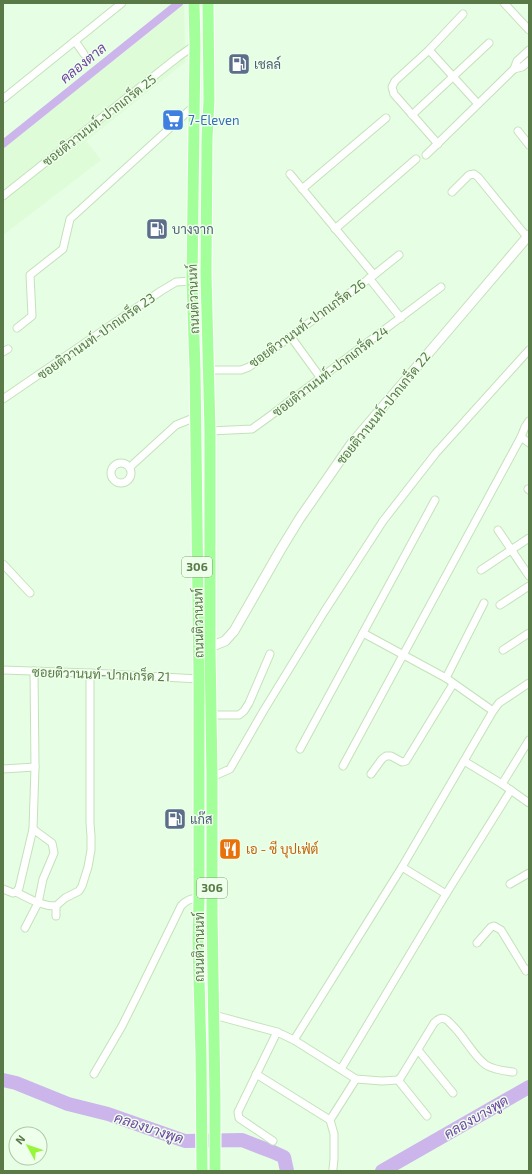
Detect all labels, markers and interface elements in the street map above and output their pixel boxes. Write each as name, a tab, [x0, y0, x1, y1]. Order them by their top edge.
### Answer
water label: คลองตาล	[56, 39, 109, 86]
fuel station icon: เชลล์	[226, 51, 252, 77]
place label: เชลล์	[254, 55, 281, 72]
street label: ซอยติวานนท์-ปากเกร็ด 25	[38, 70, 159, 169]
supermarket icon: 7-Eleven	[160, 107, 186, 133]
place label: 7-Eleven	[188, 112, 240, 128]
fuel station icon: บางจาก	[144, 216, 170, 242]
place label: บางจาก	[172, 221, 214, 237]
street label: ถนนติวานนท์	[183, 264, 202, 334]
street label: ซอยติวานนท์-ปากเกร็ด 26	[245, 274, 368, 371]
street label: ซอยติวานนท์-ปากเกร็ด 23	[33, 288, 158, 383]
street label: ซอยติวานนท์-ปากเกร็ด 24	[268, 321, 391, 420]
street label: ซอยติวานนท์-ปากเกร็ด 22	[332, 348, 433, 468]
road number: 306	[182, 557, 212, 577]
street label: ถนนติวานนท์	[188, 588, 207, 658]
street label: ซอยติวานนท์-ปากเกร็ด 21	[32, 663, 170, 684]
fuel station icon: แก๊ส	[162, 806, 188, 832]
place label: แก๊ส	[190, 811, 213, 827]
restaurant icon: เอ - ซี บุปเฟ่ต์	[217, 836, 243, 862]
place label: เอ - ซี บุปเฟ่ต์	[246, 840, 318, 859]
road number: 306	[197, 878, 227, 898]
street label: ถนนติวานนท์	[190, 912, 207, 982]
water label: คลองบางพูด	[440, 1091, 512, 1144]
water label: คลองบางพูด	[112, 1108, 186, 1149]
north arrow	[8, 1126, 48, 1166]
text: N	[12, 1132, 28, 1146]

